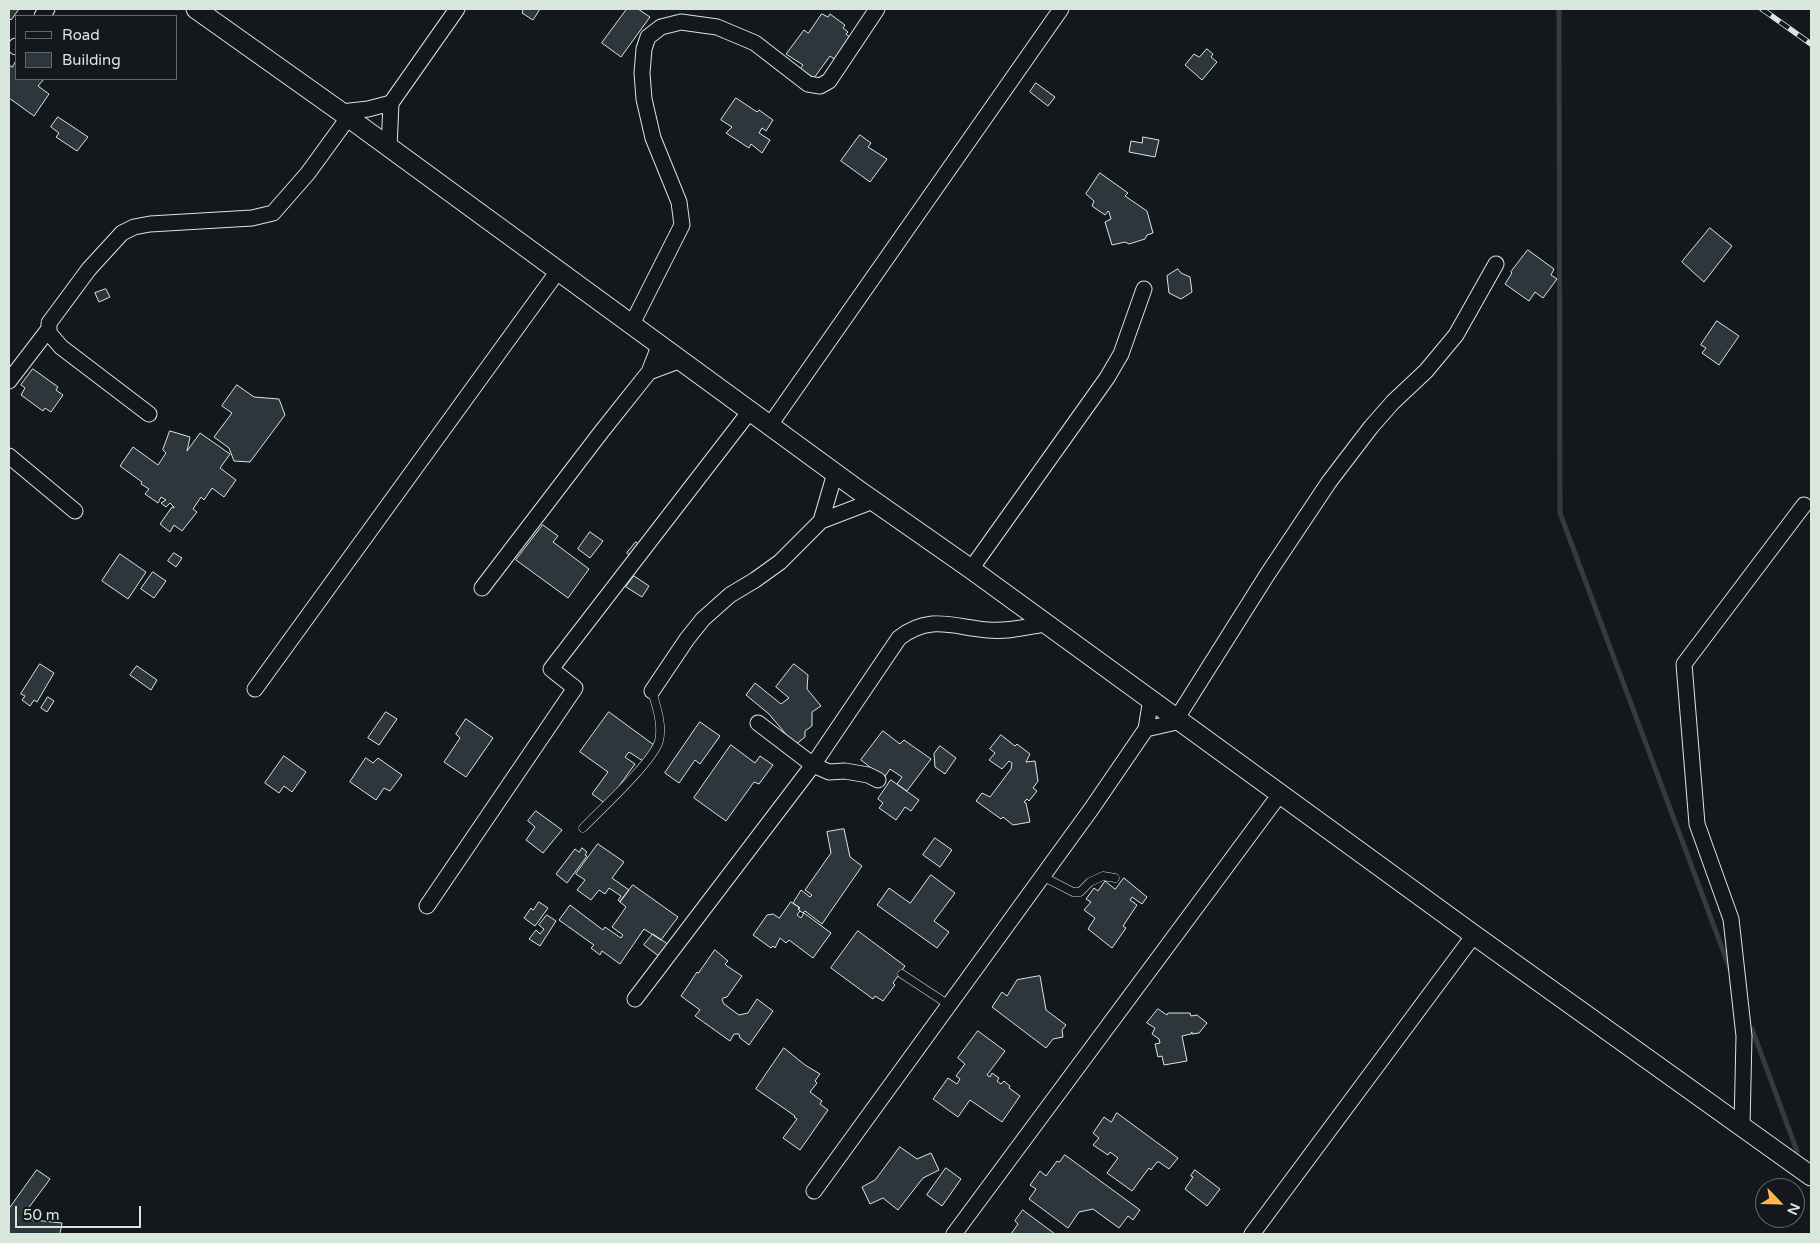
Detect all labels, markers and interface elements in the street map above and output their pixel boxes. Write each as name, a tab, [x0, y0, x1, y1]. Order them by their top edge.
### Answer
legend	[15, 15, 178, 80]
text: Road	[62, 26, 100, 44]
text: Building	[62, 51, 121, 69]
north arrow	[1755, 1178, 1805, 1228]
scale bar	[18, 1196, 144, 1228]
text: N	[1783, 1200, 1803, 1217]
text: 50 m	[23, 1206, 60, 1224]

